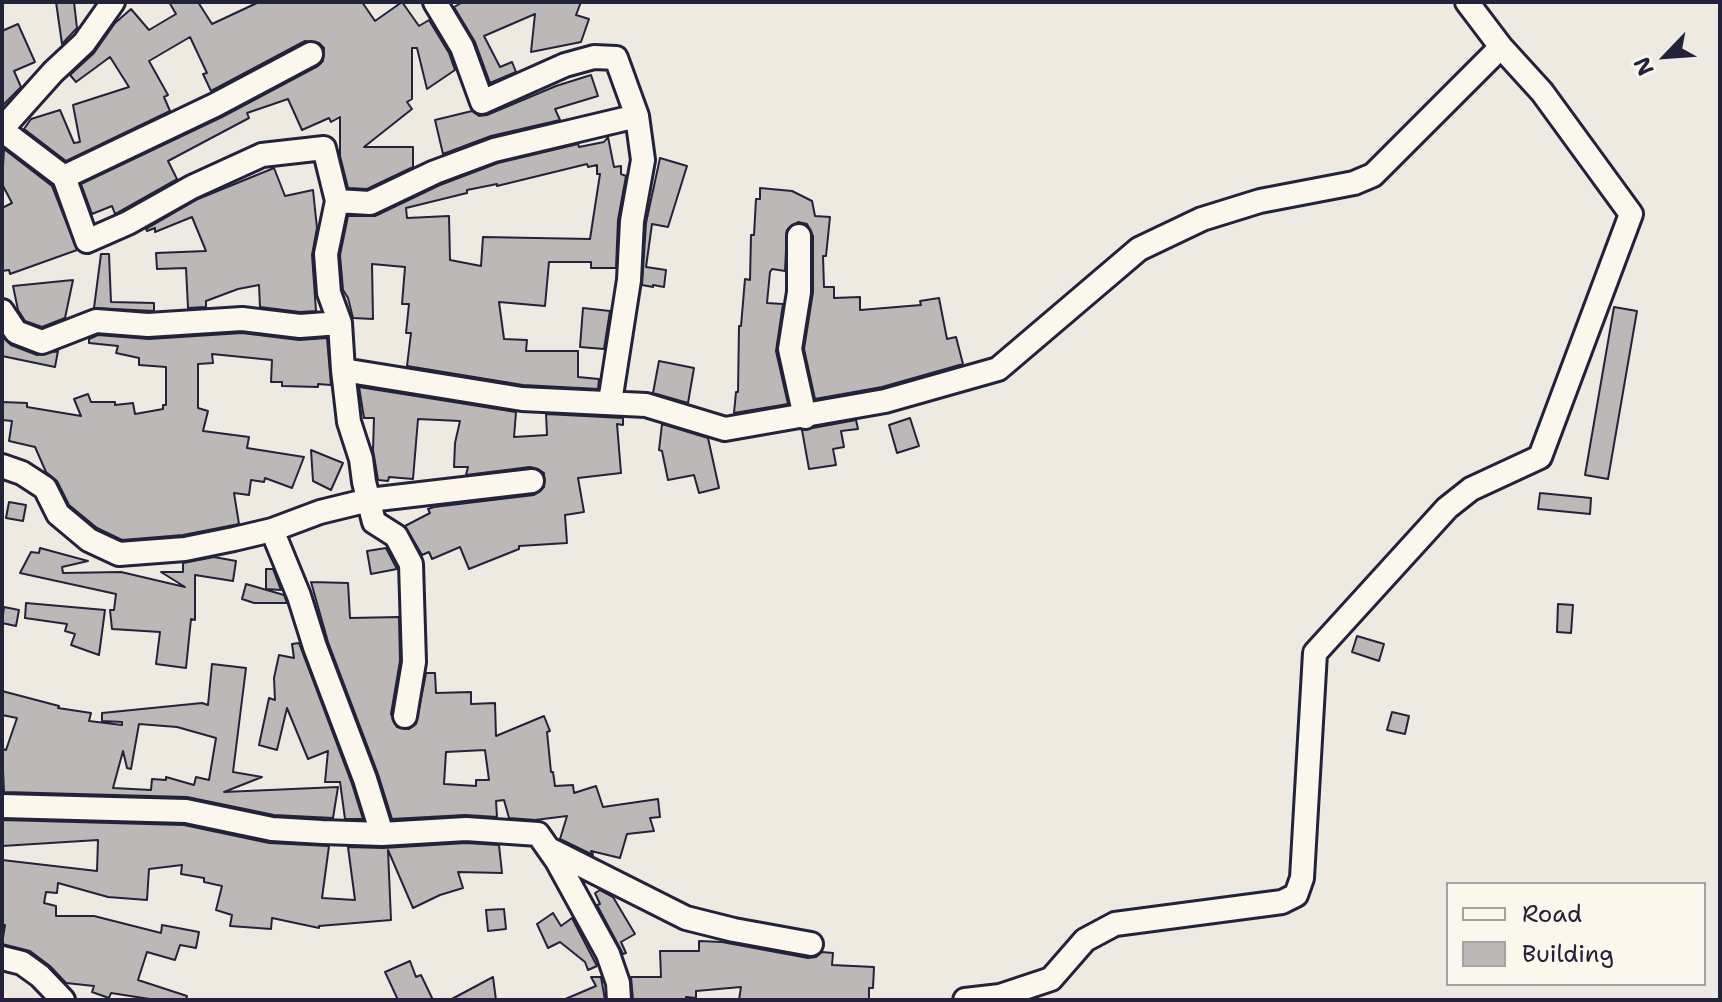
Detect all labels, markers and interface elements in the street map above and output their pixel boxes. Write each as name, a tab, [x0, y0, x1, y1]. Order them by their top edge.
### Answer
north arrow	[1626, 16, 1706, 96]
text: N	[1627, 52, 1661, 80]
legend	[1446, 882, 1706, 986]
text: Road	[1522, 898, 1582, 930]
text: Building	[1522, 938, 1614, 970]

